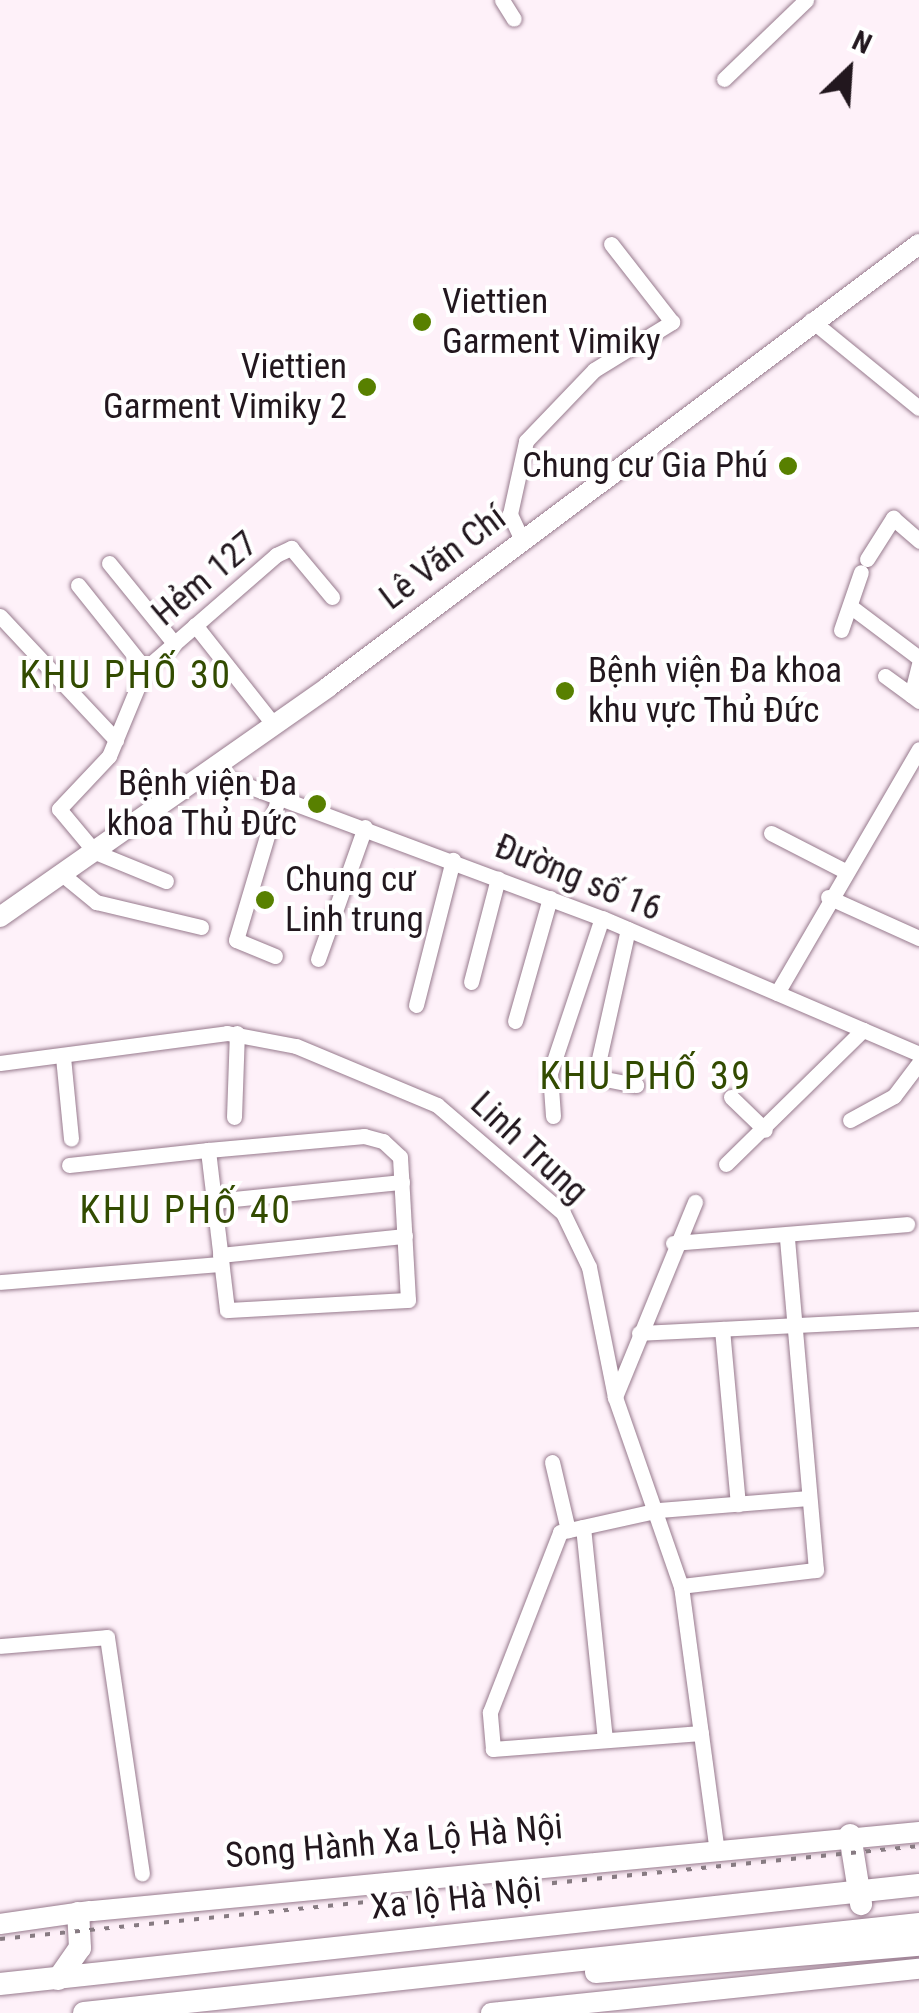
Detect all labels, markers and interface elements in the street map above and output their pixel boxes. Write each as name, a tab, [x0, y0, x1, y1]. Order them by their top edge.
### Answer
north arrow	[799, 20, 899, 120]
text: N	[847, 24, 877, 61]
place label: Viettien Garment Vimiky	[442, 281, 661, 363]
marker: Viettien Garment Vimiky	[411, 311, 433, 333]
place label: Viettien Garment Vimiky 2	[103, 346, 347, 428]
marker: Viettien Garment Vimiky 2	[356, 376, 378, 398]
place label: Chung cư Gia Phú	[522, 445, 768, 487]
marker: Chung cư Gia Phú	[777, 455, 799, 477]
street label: Lê Văn Chí	[372, 497, 514, 619]
street label: Hẻm 127	[144, 523, 266, 635]
place label: Bệnh viện Đa khoa khu vực Thủ Đức	[588, 650, 842, 732]
district label: KHU PHỐ 30	[19, 653, 233, 699]
marker: Bệnh viện Đa khoa khu vực Thủ Đức	[552, 678, 578, 704]
place label: Bệnh viện Đa khoa Thủ Đức	[106, 763, 297, 845]
marker: Bệnh viện Đa khoa Thủ Đức	[306, 793, 328, 815]
street label: Đường số 16	[489, 826, 667, 930]
place label: Chung cư Linh trung	[285, 859, 424, 941]
marker: Chung cư Linh trung	[254, 889, 276, 911]
district label: KHU PHỐ 39	[539, 1054, 753, 1100]
street label: Linh Trung	[462, 1083, 596, 1213]
district label: KHU PHỐ 40	[79, 1188, 293, 1234]
street label: Song Hành Xa Lộ Hà Nội	[224, 1806, 564, 1878]
street label: Xa lộ Hà Nội	[369, 1869, 543, 1929]

